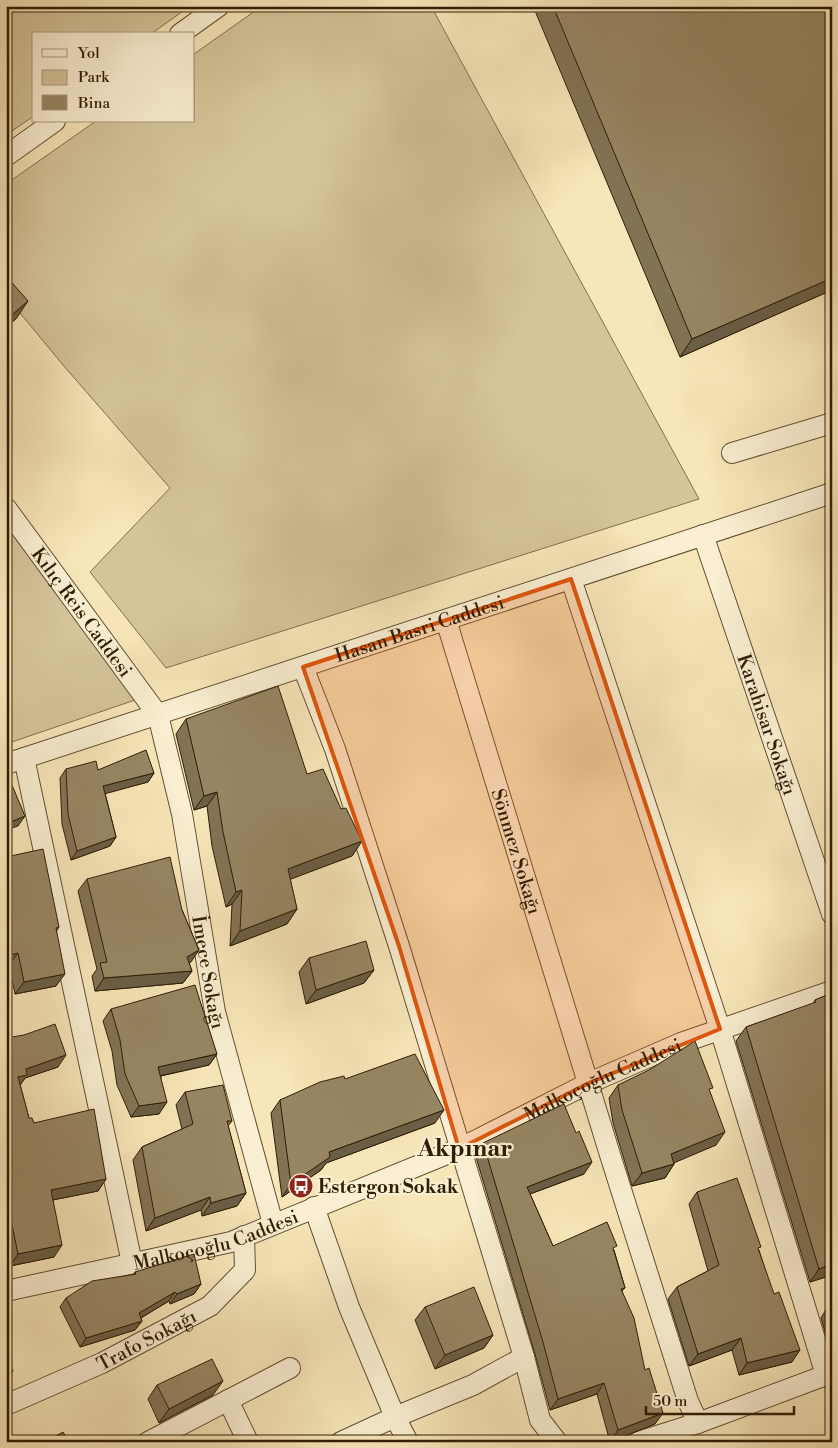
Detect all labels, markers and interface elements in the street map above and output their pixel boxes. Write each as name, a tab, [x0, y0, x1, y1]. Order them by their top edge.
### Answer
legend	[32, 32, 195, 122]
text: Yol	[77, 44, 100, 63]
text: Park	[78, 68, 110, 87]
text: Bina	[77, 94, 110, 113]
street label: Kılıç Reis Caddesi	[26, 543, 137, 682]
street label: Hasan Basri Caddesi	[332, 590, 507, 668]
street label: Karahisar Sokağı	[731, 651, 802, 798]
street label: Sönmez Sokağı	[485, 786, 547, 917]
street label: İmece Sokağı	[186, 914, 230, 1032]
street label: Malkoçoğlu Caddesi	[520, 1033, 685, 1127]
district label: Akpınar	[417, 1134, 512, 1164]
bus stop icon: Estergon Sokak	[288, 1173, 314, 1199]
place label: Estergon Sokak	[318, 1175, 459, 1199]
street label: Malkoçoğlu Caddesi	[131, 1205, 302, 1276]
street label: Trafo Sokağı	[93, 1304, 201, 1377]
scale bar	[646, 1383, 793, 1415]
text: 50 m	[653, 1392, 687, 1411]

